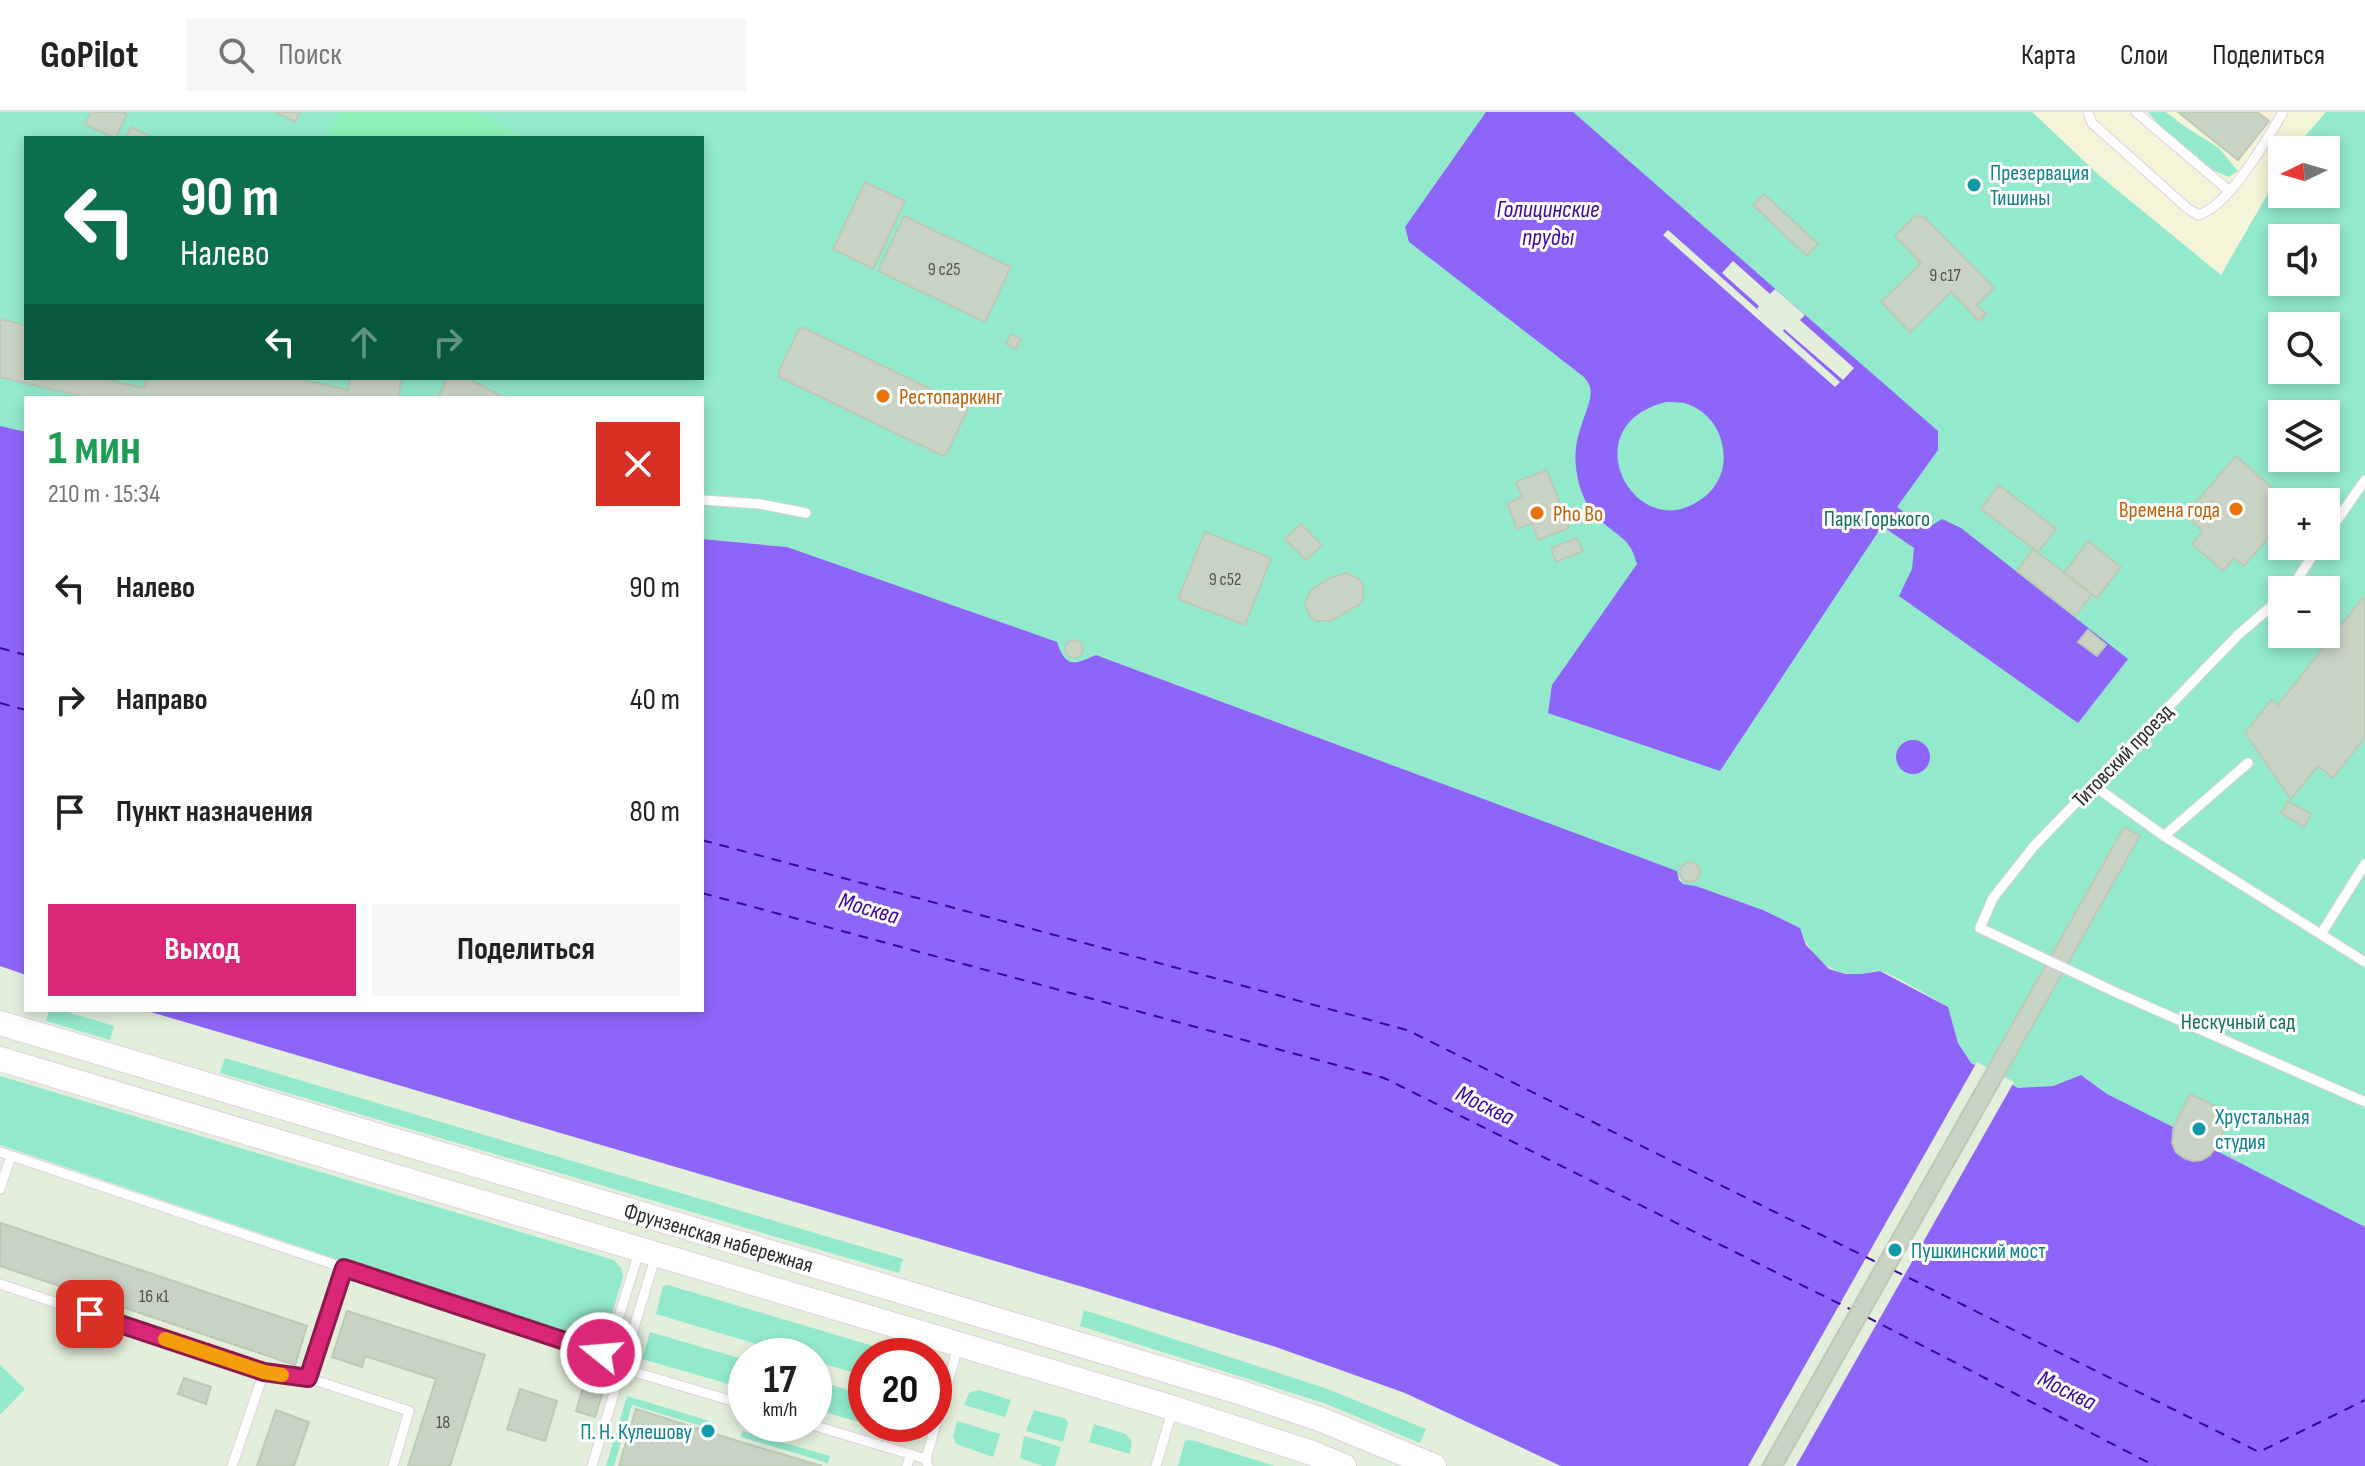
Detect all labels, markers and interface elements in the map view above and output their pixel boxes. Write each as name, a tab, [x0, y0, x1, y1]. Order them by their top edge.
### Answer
search box	[186, 19, 746, 91]
text: GoPilot	[40, 33, 138, 78]
icon: search	[214, 33, 258, 77]
text: Поиск	[278, 37, 342, 73]
text: Карта	[2021, 39, 2076, 72]
text: Слои	[2120, 39, 2168, 72]
text: Поделиться	[2212, 39, 2325, 72]
north arrow	[2268, 136, 2340, 208]
map controls	[2268, 136, 2340, 648]
place label: Презервация Тишины	[1990, 160, 2089, 212]
text: 90 m	[180, 165, 279, 232]
icon: left	[48, 168, 152, 272]
marker: Презервация Тишины	[1965, 176, 1983, 194]
water label: Голицинские пруды	[1497, 195, 1599, 252]
button: sound	[2268, 224, 2340, 296]
text: Налево	[180, 233, 270, 276]
house number: 9 с25	[928, 259, 960, 280]
house number: 9 с17	[1929, 265, 1962, 286]
button: search	[2268, 312, 2340, 384]
icon: left	[258, 320, 302, 364]
icon: ahead	[342, 320, 386, 364]
icon: right	[426, 320, 470, 364]
place label: Рестопаркинг	[899, 384, 1003, 411]
marker: Рестопаркинг	[874, 387, 892, 405]
button: layers	[2268, 400, 2340, 472]
text: 1 мин	[48, 420, 141, 477]
button: close	[596, 422, 680, 506]
text: 210 m · 15:34	[48, 479, 160, 510]
button: +	[2268, 488, 2340, 560]
place label: Времена года	[2119, 497, 2220, 524]
marker: Времена года	[2227, 500, 2245, 518]
place label: Pho Bo	[1553, 501, 1603, 528]
marker: Pho Bo	[1528, 504, 1546, 522]
park label: Парк Горького	[1824, 506, 1930, 533]
icon: left	[48, 566, 92, 610]
house number: 9 с52	[1209, 569, 1241, 590]
text: Налево	[116, 570, 195, 606]
text: 90 m	[629, 570, 680, 606]
button: −	[2268, 576, 2340, 648]
icon: right	[48, 678, 92, 722]
text: Направо	[116, 682, 208, 718]
text: 40 m	[630, 682, 680, 718]
street label: Титовский проезд	[2067, 699, 2179, 813]
icon: arrive	[48, 790, 92, 834]
text: Пункт назначения	[116, 794, 313, 830]
text: 80 m	[629, 794, 680, 830]
water label: Москва	[836, 886, 902, 931]
button: Выход	[48, 904, 356, 996]
button: Поделиться	[372, 904, 680, 996]
park label: Нескучный сад	[2181, 1009, 2295, 1036]
water label: Москва	[1451, 1079, 1519, 1132]
place label: Хрустальная студия	[2214, 1104, 2310, 1156]
marker: Хрустальная студия	[2190, 1120, 2208, 1138]
street label: Фрунзенская набережная	[621, 1198, 816, 1279]
place label: Пушкинский мост	[1911, 1238, 2046, 1265]
marker: Пушкинский мост	[1886, 1241, 1904, 1259]
pin	[56, 1280, 124, 1348]
house number: 16 к1	[139, 1286, 170, 1307]
icon: arrive	[68, 1292, 112, 1336]
position arrow	[559, 1311, 643, 1395]
speed limit sign: 20	[848, 1338, 952, 1442]
text: 17	[764, 1356, 796, 1404]
water label: Москва	[2033, 1364, 2101, 1417]
text: km/h	[763, 1398, 797, 1422]
house number: 18	[436, 1412, 450, 1433]
place label: П. Н. Кулешову	[580, 1419, 693, 1446]
marker: П. Н. Кулешову	[699, 1422, 717, 1440]

